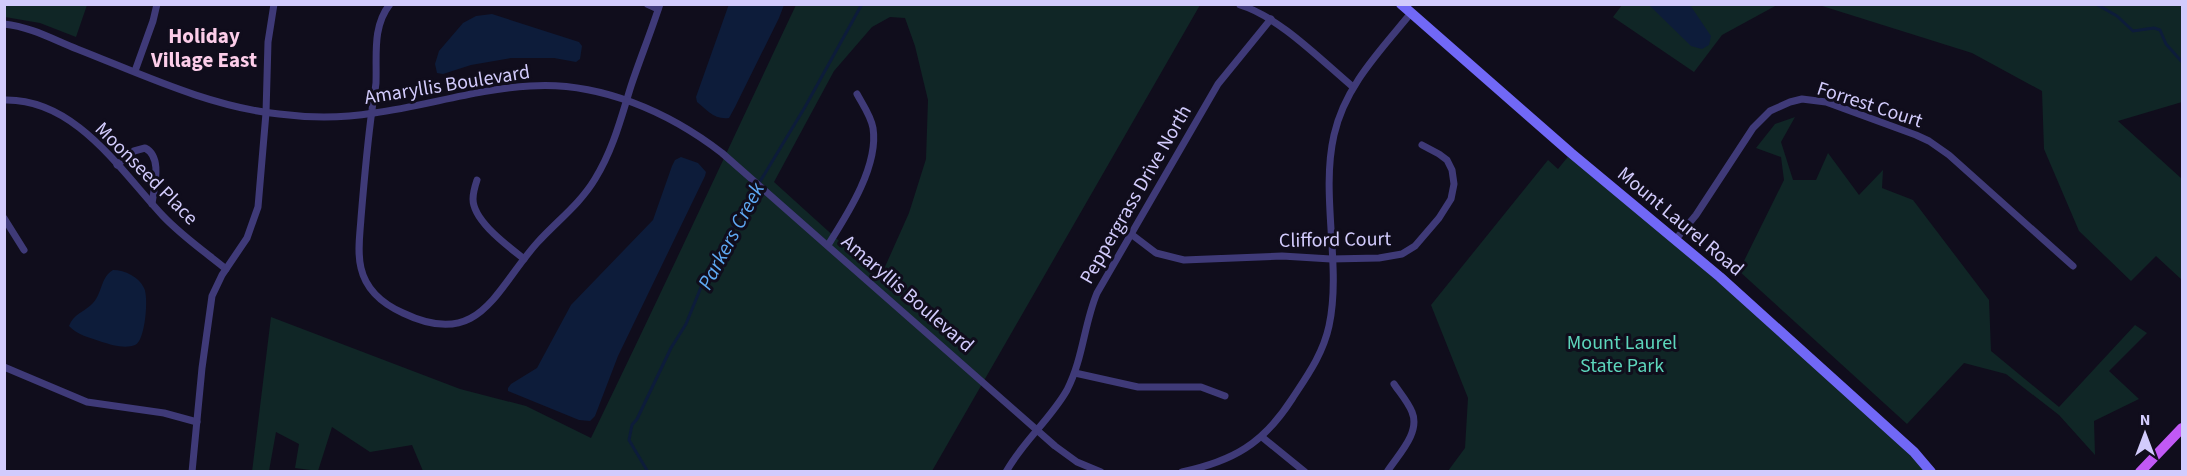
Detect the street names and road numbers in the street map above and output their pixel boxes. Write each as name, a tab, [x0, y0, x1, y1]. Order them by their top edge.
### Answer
street label: Amaryllis Boulevard	[362, 58, 532, 112]
street label: Forrest Court	[1813, 75, 1926, 135]
street label: Peppergrass Drive North	[1073, 100, 1199, 289]
street label: Moonseed Place	[88, 116, 204, 232]
street label: Mount Laurel Road	[1611, 160, 1750, 283]
street label: Clifford Court	[1279, 225, 1392, 255]
street label: Amaryllis Boulevard	[835, 228, 980, 359]

